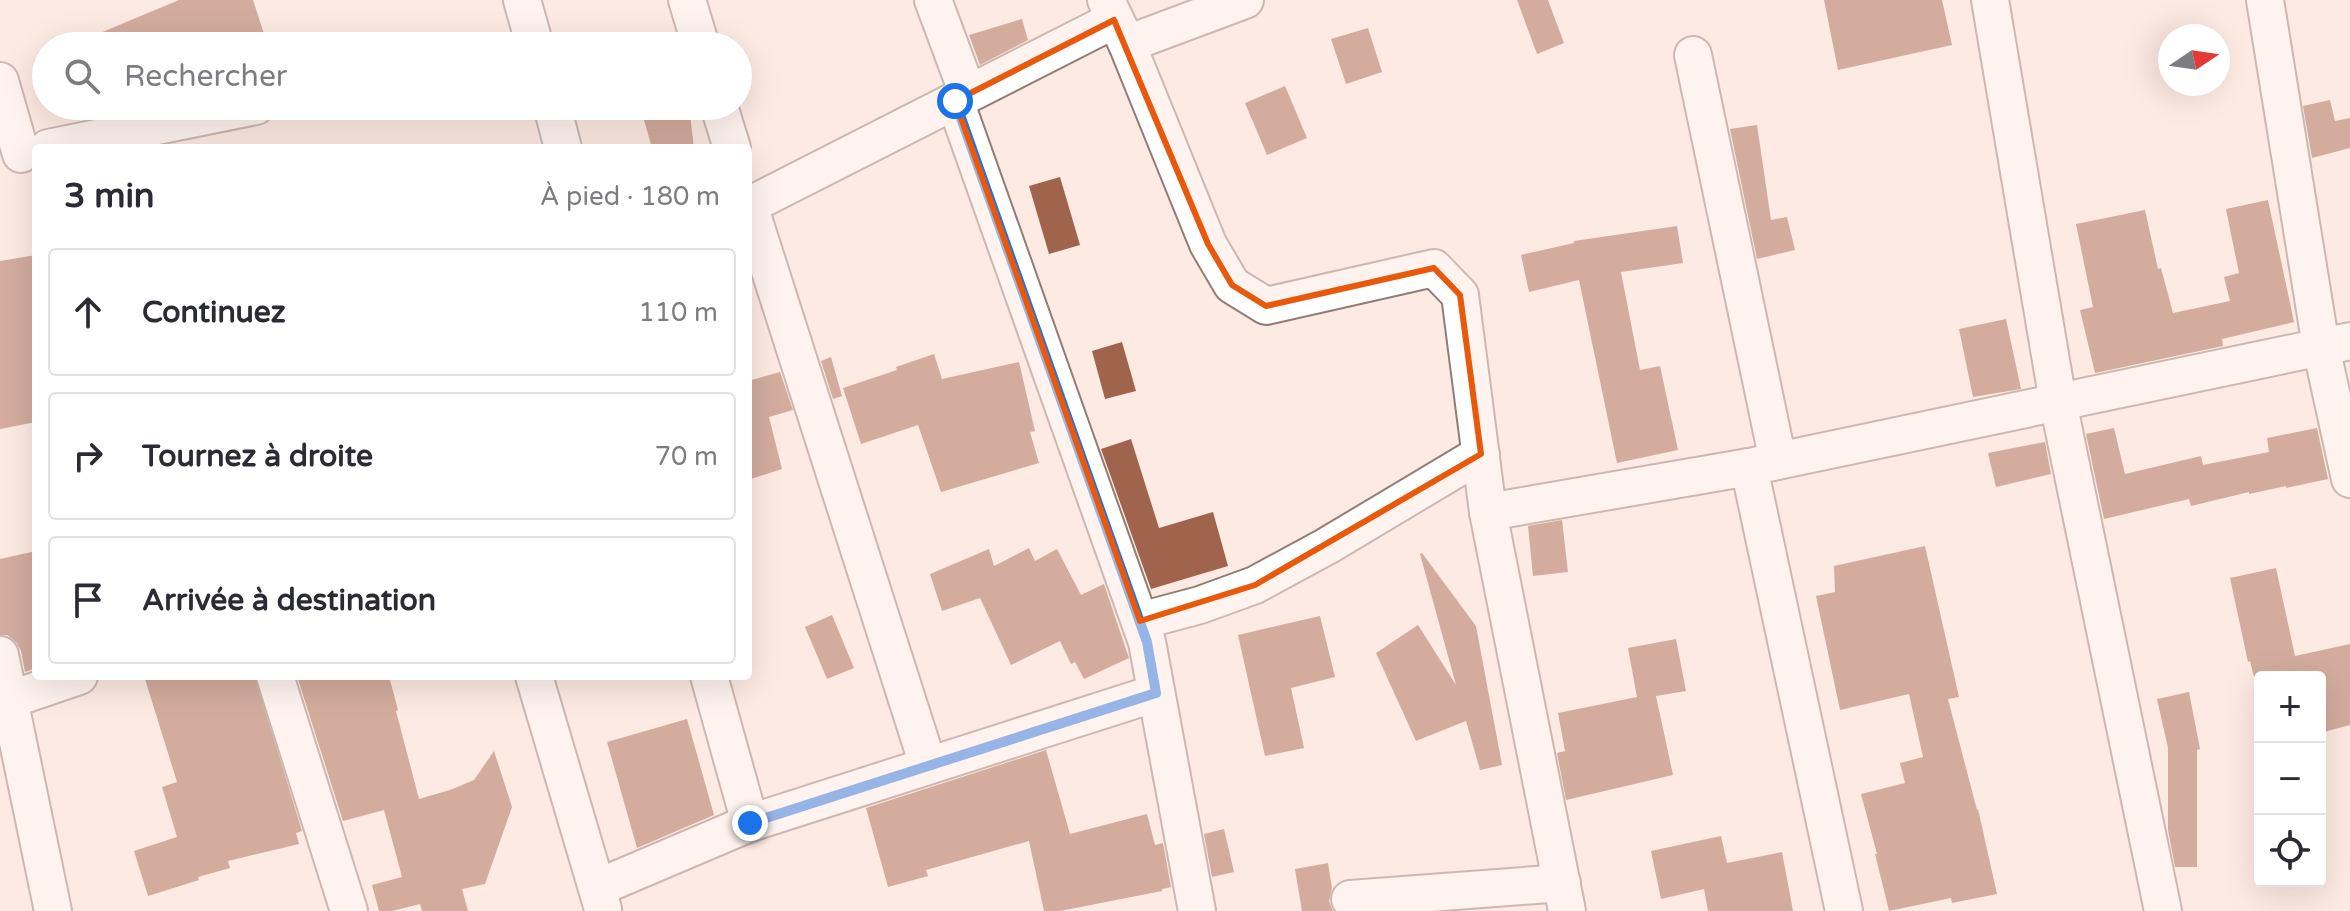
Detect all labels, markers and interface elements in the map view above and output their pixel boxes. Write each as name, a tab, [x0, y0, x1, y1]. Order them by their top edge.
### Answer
north arrow	[2158, 24, 2230, 96]
search box	[32, 32, 752, 120]
icon: search	[60, 54, 104, 98]
text: Rechercher	[124, 58, 287, 95]
route start	[937, 83, 973, 119]
text: 3 min	[64, 176, 155, 217]
text: À pied · 180 m	[540, 181, 720, 212]
icon: ahead	[66, 290, 110, 334]
text: Continuez	[142, 294, 286, 331]
text: 110 m	[638, 297, 718, 328]
icon: right	[66, 434, 110, 478]
text: Tournez à droite	[142, 438, 373, 475]
text: 70 m	[655, 441, 718, 472]
icon: arrive	[66, 578, 110, 622]
text: Arrivée à destination	[142, 582, 436, 619]
map controls	[2254, 671, 2326, 887]
button: +	[2254, 671, 2326, 743]
button: −	[2254, 743, 2326, 815]
route end	[732, 805, 768, 841]
button: locate	[2254, 815, 2326, 887]

